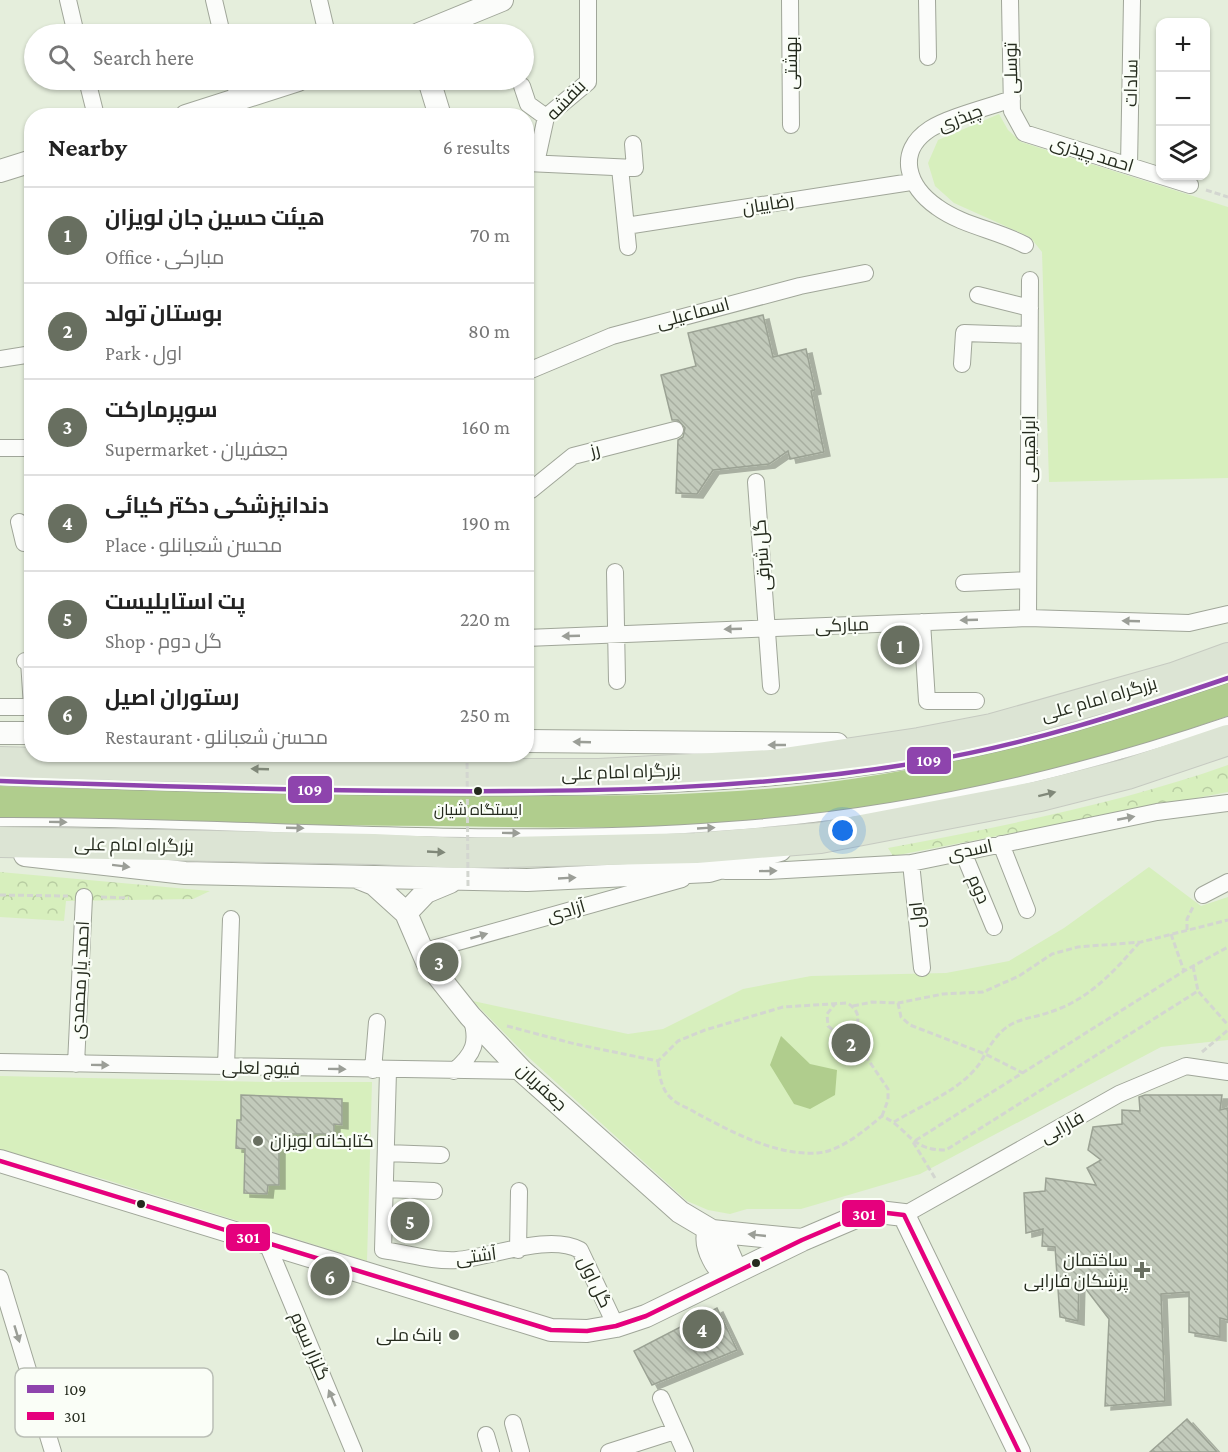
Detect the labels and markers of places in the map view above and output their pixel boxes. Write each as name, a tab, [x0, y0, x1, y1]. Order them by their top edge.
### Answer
pin: 1	[880, 622, 920, 668]
marker: ایستگاه شیان	[472, 785, 484, 797]
place label: ایستگاه شیان	[434, 801, 522, 820]
pin: 3	[420, 940, 458, 984]
pin: 2	[832, 1020, 870, 1066]
place label: کتابخانه لویزان	[270, 1131, 374, 1152]
marker: کتابخانه لویزان	[251, 1134, 265, 1148]
unlabelled marker	[135, 1198, 147, 1210]
pin: 5	[390, 1198, 430, 1244]
place label: ساختمان پزشکان فارابی	[1024, 1250, 1128, 1293]
pin: 6	[310, 1254, 350, 1298]
unlabelled marker	[750, 1257, 762, 1269]
marker: ساختمان پزشکان فارابی	[1133, 1261, 1151, 1279]
pin: 4	[682, 1306, 722, 1352]
place label: بانک ملی	[376, 1325, 442, 1346]
marker: بانک ملی	[447, 1328, 461, 1342]

